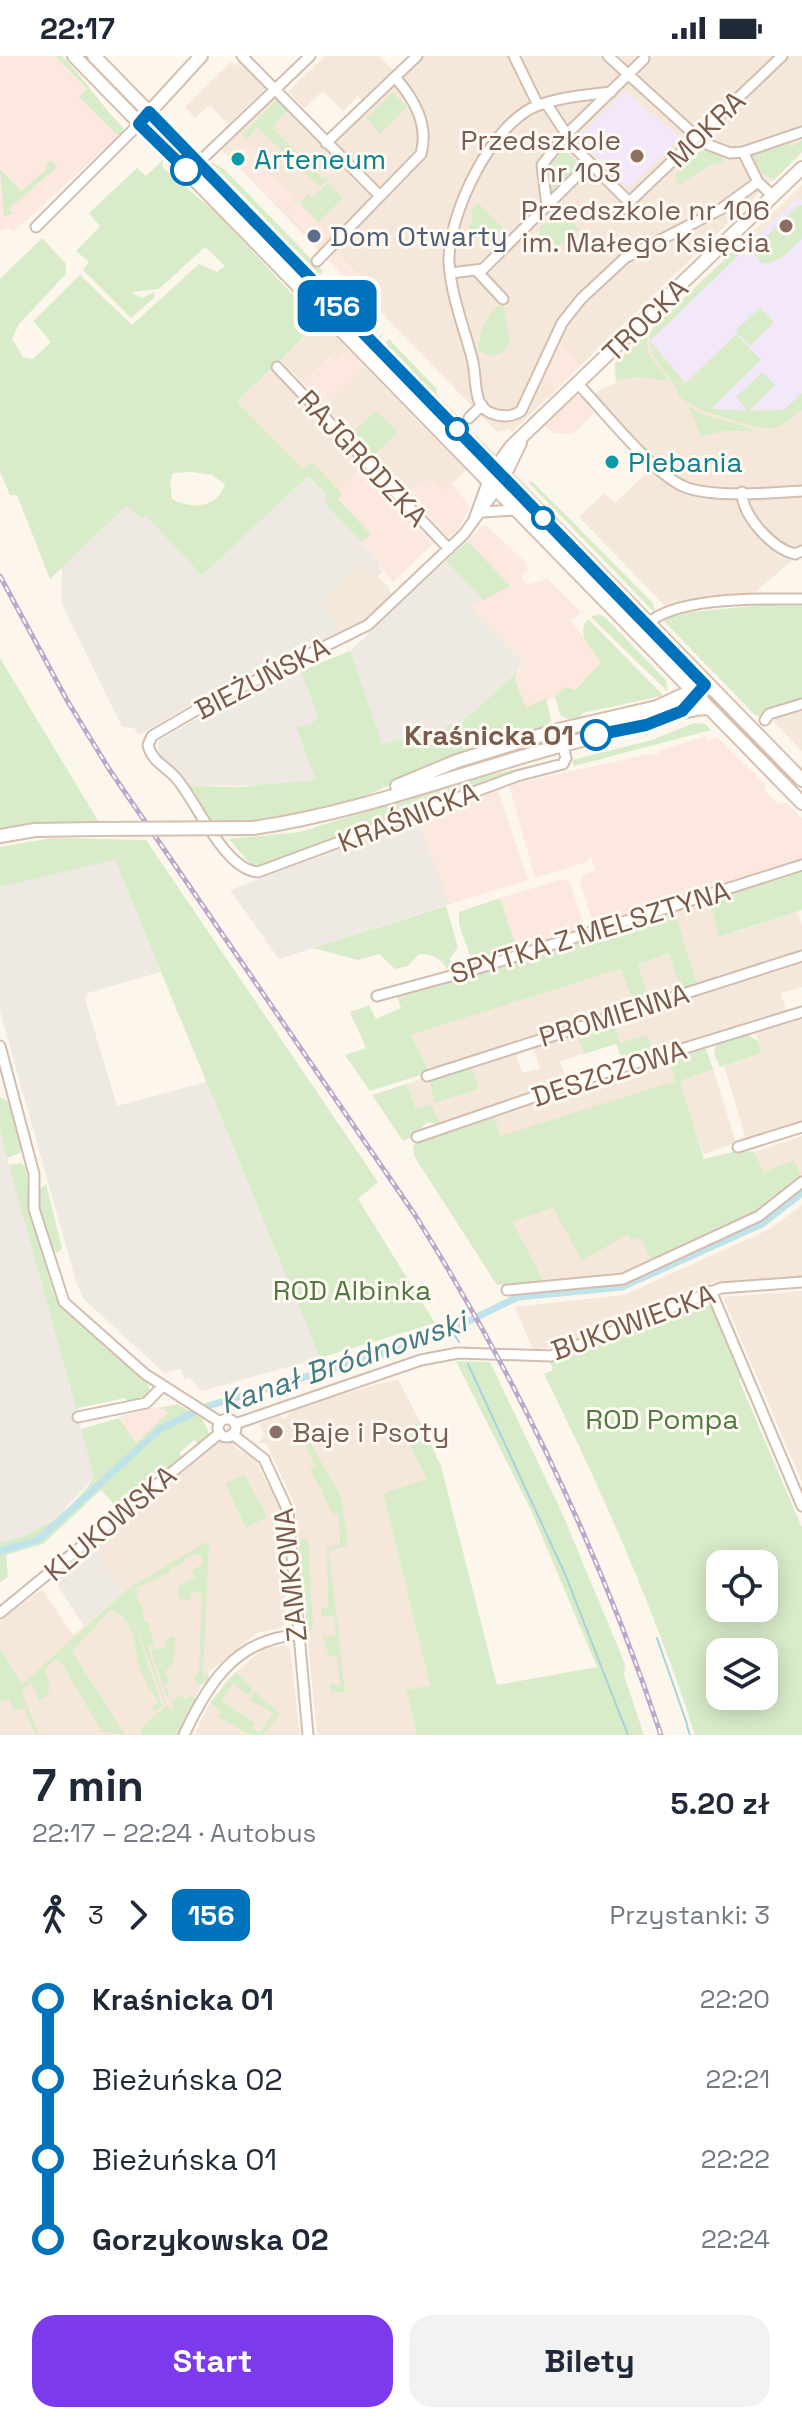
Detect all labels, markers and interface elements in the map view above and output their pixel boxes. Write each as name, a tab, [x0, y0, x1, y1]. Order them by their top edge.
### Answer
text: 22:17	[40, 9, 115, 48]
street label: MOKRA	[659, 83, 753, 175]
place label: Przedszkole nr 103	[461, 122, 621, 190]
place label: Arteneum	[254, 141, 386, 177]
marker: Przedszkole nr 103	[628, 147, 646, 165]
marker: Arteneum	[229, 150, 247, 168]
unlabelled marker	[171, 155, 201, 185]
place label: Przedszkole nr 106 im. Małego Księcia	[521, 192, 770, 260]
marker: Przedszkole nr 106 im. Małego Księcia	[777, 217, 795, 235]
place label: Dom Otwarty	[330, 218, 508, 254]
marker: Dom Otwarty	[305, 227, 323, 245]
street label: TROCKA	[595, 270, 695, 370]
line badge: 156	[291, 280, 383, 332]
text: 156	[314, 288, 360, 324]
street label: RAJGRODZKA	[290, 382, 436, 534]
unlabelled marker	[446, 418, 468, 440]
place label: Plebania	[628, 444, 743, 480]
marker: Plebania	[603, 453, 621, 471]
unlabelled marker	[532, 507, 554, 529]
street label: BIEŻUŃSKA	[189, 629, 335, 727]
place label: Kraśnicka 01	[404, 717, 574, 753]
marker: Kraśnicka 01	[581, 720, 611, 750]
street label: KRAŚNICKA	[333, 774, 483, 860]
street label: SPYTKA Z MELSZTYNA	[446, 872, 734, 992]
street label: PROMIENNA	[535, 975, 693, 1055]
street label: DESZCZOWA	[527, 1031, 691, 1115]
park label: ROD Albinka	[273, 1272, 431, 1308]
street label: BUKOWIECKA	[546, 1276, 720, 1368]
water label: Kanał Bródnowski	[215, 1300, 475, 1422]
park label: ROD Pompa	[585, 1401, 739, 1437]
place label: Baje i Psoty	[292, 1414, 449, 1450]
marker: Baje i Psoty	[267, 1423, 285, 1441]
street label: KLUKOWSKA	[36, 1457, 184, 1589]
street label: ZAMKOWA	[265, 1506, 315, 1644]
map controls	[706, 1550, 778, 1710]
button: locate	[706, 1550, 778, 1622]
button: layers	[706, 1638, 778, 1710]
text: 7 min	[32, 1758, 144, 1814]
text: 5.20 zł	[670, 1784, 770, 1823]
text: 22:17 – 22:24 · Autobus	[32, 1816, 316, 1850]
icon: walk	[32, 1893, 76, 1937]
icon: forward	[116, 1893, 160, 1937]
text: 156	[188, 1897, 234, 1933]
text: 3	[88, 1898, 104, 1932]
text: Przystanki: 3	[610, 1898, 770, 1932]
text: Kraśnicka 01	[92, 1980, 274, 2019]
text: 22:20	[700, 1982, 770, 2016]
text: Bieżuńska 02	[92, 2060, 283, 2099]
text: 22:21	[706, 2062, 770, 2096]
text: Bieżuńska 01	[92, 2140, 277, 2179]
text: 22:22	[701, 2142, 770, 2176]
text: Gorzykowska 02	[92, 2220, 329, 2259]
text: 22:24	[701, 2222, 770, 2256]
button: Start	[32, 2315, 393, 2407]
button: Bilety	[409, 2315, 770, 2407]

